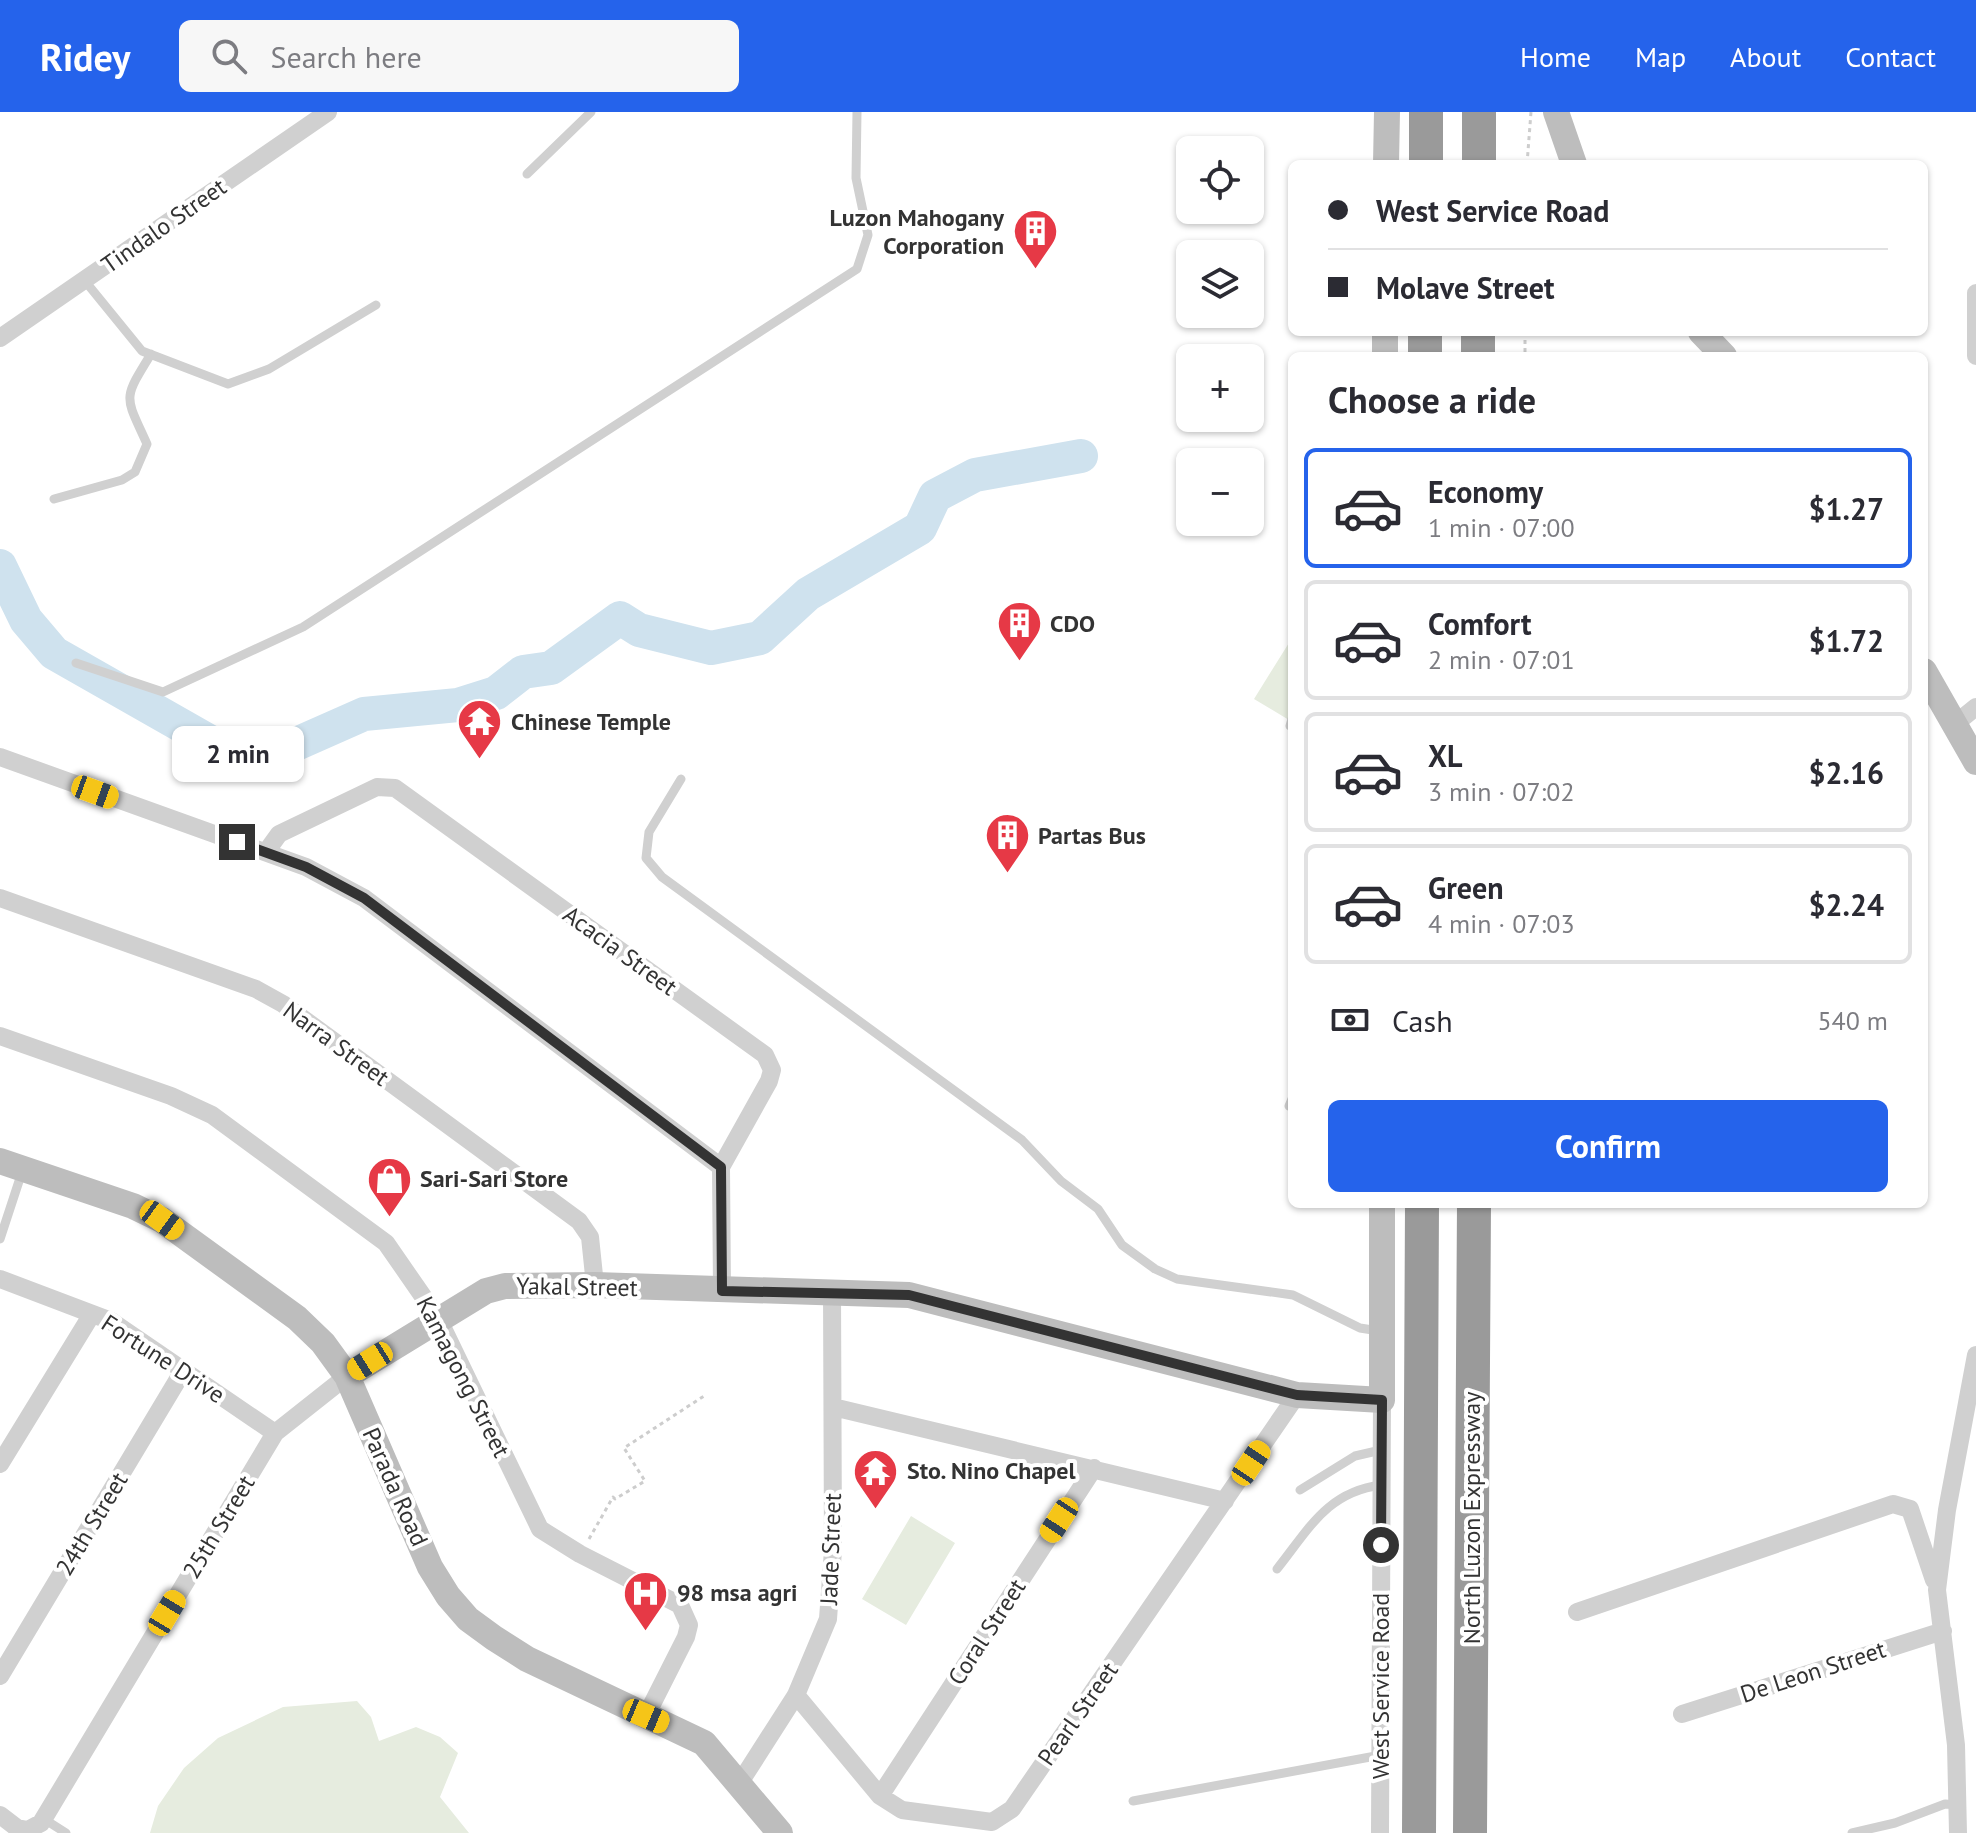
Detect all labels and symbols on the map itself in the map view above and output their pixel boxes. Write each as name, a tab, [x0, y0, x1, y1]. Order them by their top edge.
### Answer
street label: Tindalo Street	[95, 171, 232, 280]
place label: Luzon Mahogany Corporation	[830, 202, 1005, 261]
building icon: Luzon Mahogany Corporation	[1011, 208, 1059, 271]
building icon: CDO	[995, 600, 1043, 663]
place label: CDO	[1050, 608, 1095, 639]
temple icon: Chinese Temple	[456, 698, 504, 761]
place label: Chinese Temple	[511, 706, 671, 737]
callout: 2 min	[171, 726, 303, 782]
car	[68, 773, 122, 811]
building icon: Partas Bus	[983, 812, 1031, 875]
place label: Partas Bus	[1038, 820, 1146, 851]
route end	[219, 824, 255, 860]
street label: Acacia Street	[557, 899, 683, 1002]
street label: Narra Street	[277, 995, 396, 1093]
shop icon: Sari-Sari Store	[365, 1155, 413, 1218]
place label: Sari-Sari Store	[420, 1163, 568, 1194]
car	[136, 1196, 188, 1244]
street label: Yakal Street	[516, 1270, 638, 1303]
street label: Kamagong Street	[410, 1291, 517, 1463]
street label: Fortune Drive	[96, 1307, 231, 1410]
car	[343, 1338, 397, 1384]
street label: North Luzon Expressway	[1456, 1392, 1487, 1644]
street label: Parada Road	[356, 1423, 435, 1551]
car	[1228, 1436, 1274, 1490]
temple icon: Sto. Nino Chapel	[852, 1447, 900, 1510]
place label: Sto. Nino Chapel	[907, 1455, 1076, 1486]
street label: 24th Street	[49, 1466, 135, 1581]
street label: 25th Street	[176, 1469, 262, 1584]
street label: Jade Street	[813, 1493, 848, 1606]
car	[1036, 1493, 1082, 1547]
route start	[1363, 1527, 1399, 1563]
hospital icon: 98 msa agri	[622, 1569, 670, 1632]
street label: Coral Street	[941, 1573, 1032, 1691]
place label: 98 msa agri	[677, 1577, 797, 1608]
car	[144, 1586, 190, 1640]
street label: West Service Road	[1365, 1593, 1396, 1779]
street label: De Leon Street	[1736, 1633, 1889, 1710]
street label: Pearl Street	[1031, 1656, 1125, 1772]
car	[619, 1696, 673, 1736]

